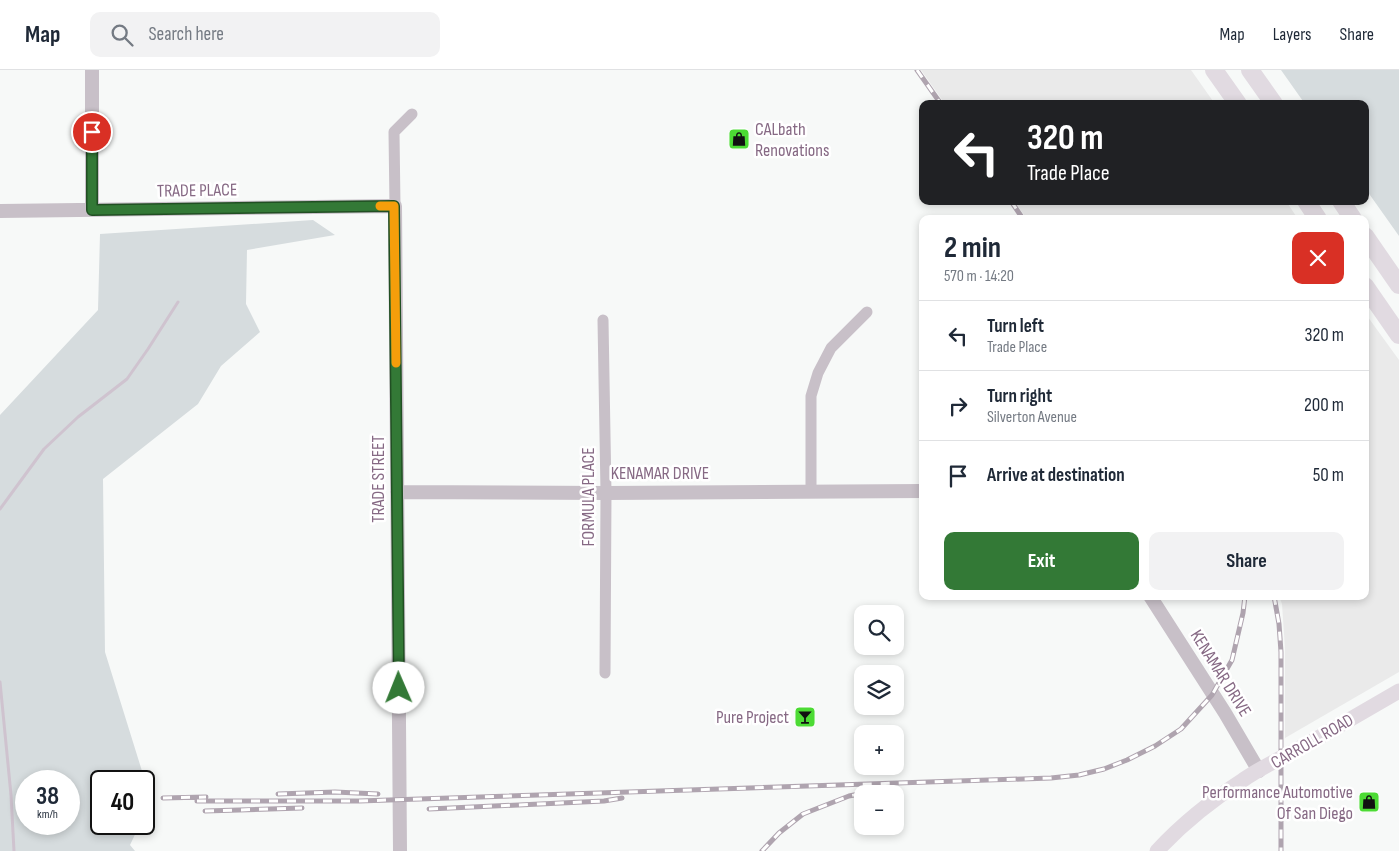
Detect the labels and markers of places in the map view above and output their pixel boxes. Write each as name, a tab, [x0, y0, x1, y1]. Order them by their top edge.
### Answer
pin	[71, 111, 113, 153]
place label: CALbath Renovations	[755, 119, 829, 161]
shop icon: CALbath Renovations	[727, 127, 751, 151]
bar icon: Pure Project	[793, 705, 817, 729]
place label: Pure Project	[716, 707, 789, 728]
place label: Performance Automotive Of San Diego	[1202, 782, 1353, 824]
shop icon: Performance Automotive Of San Diego	[1357, 790, 1381, 814]

